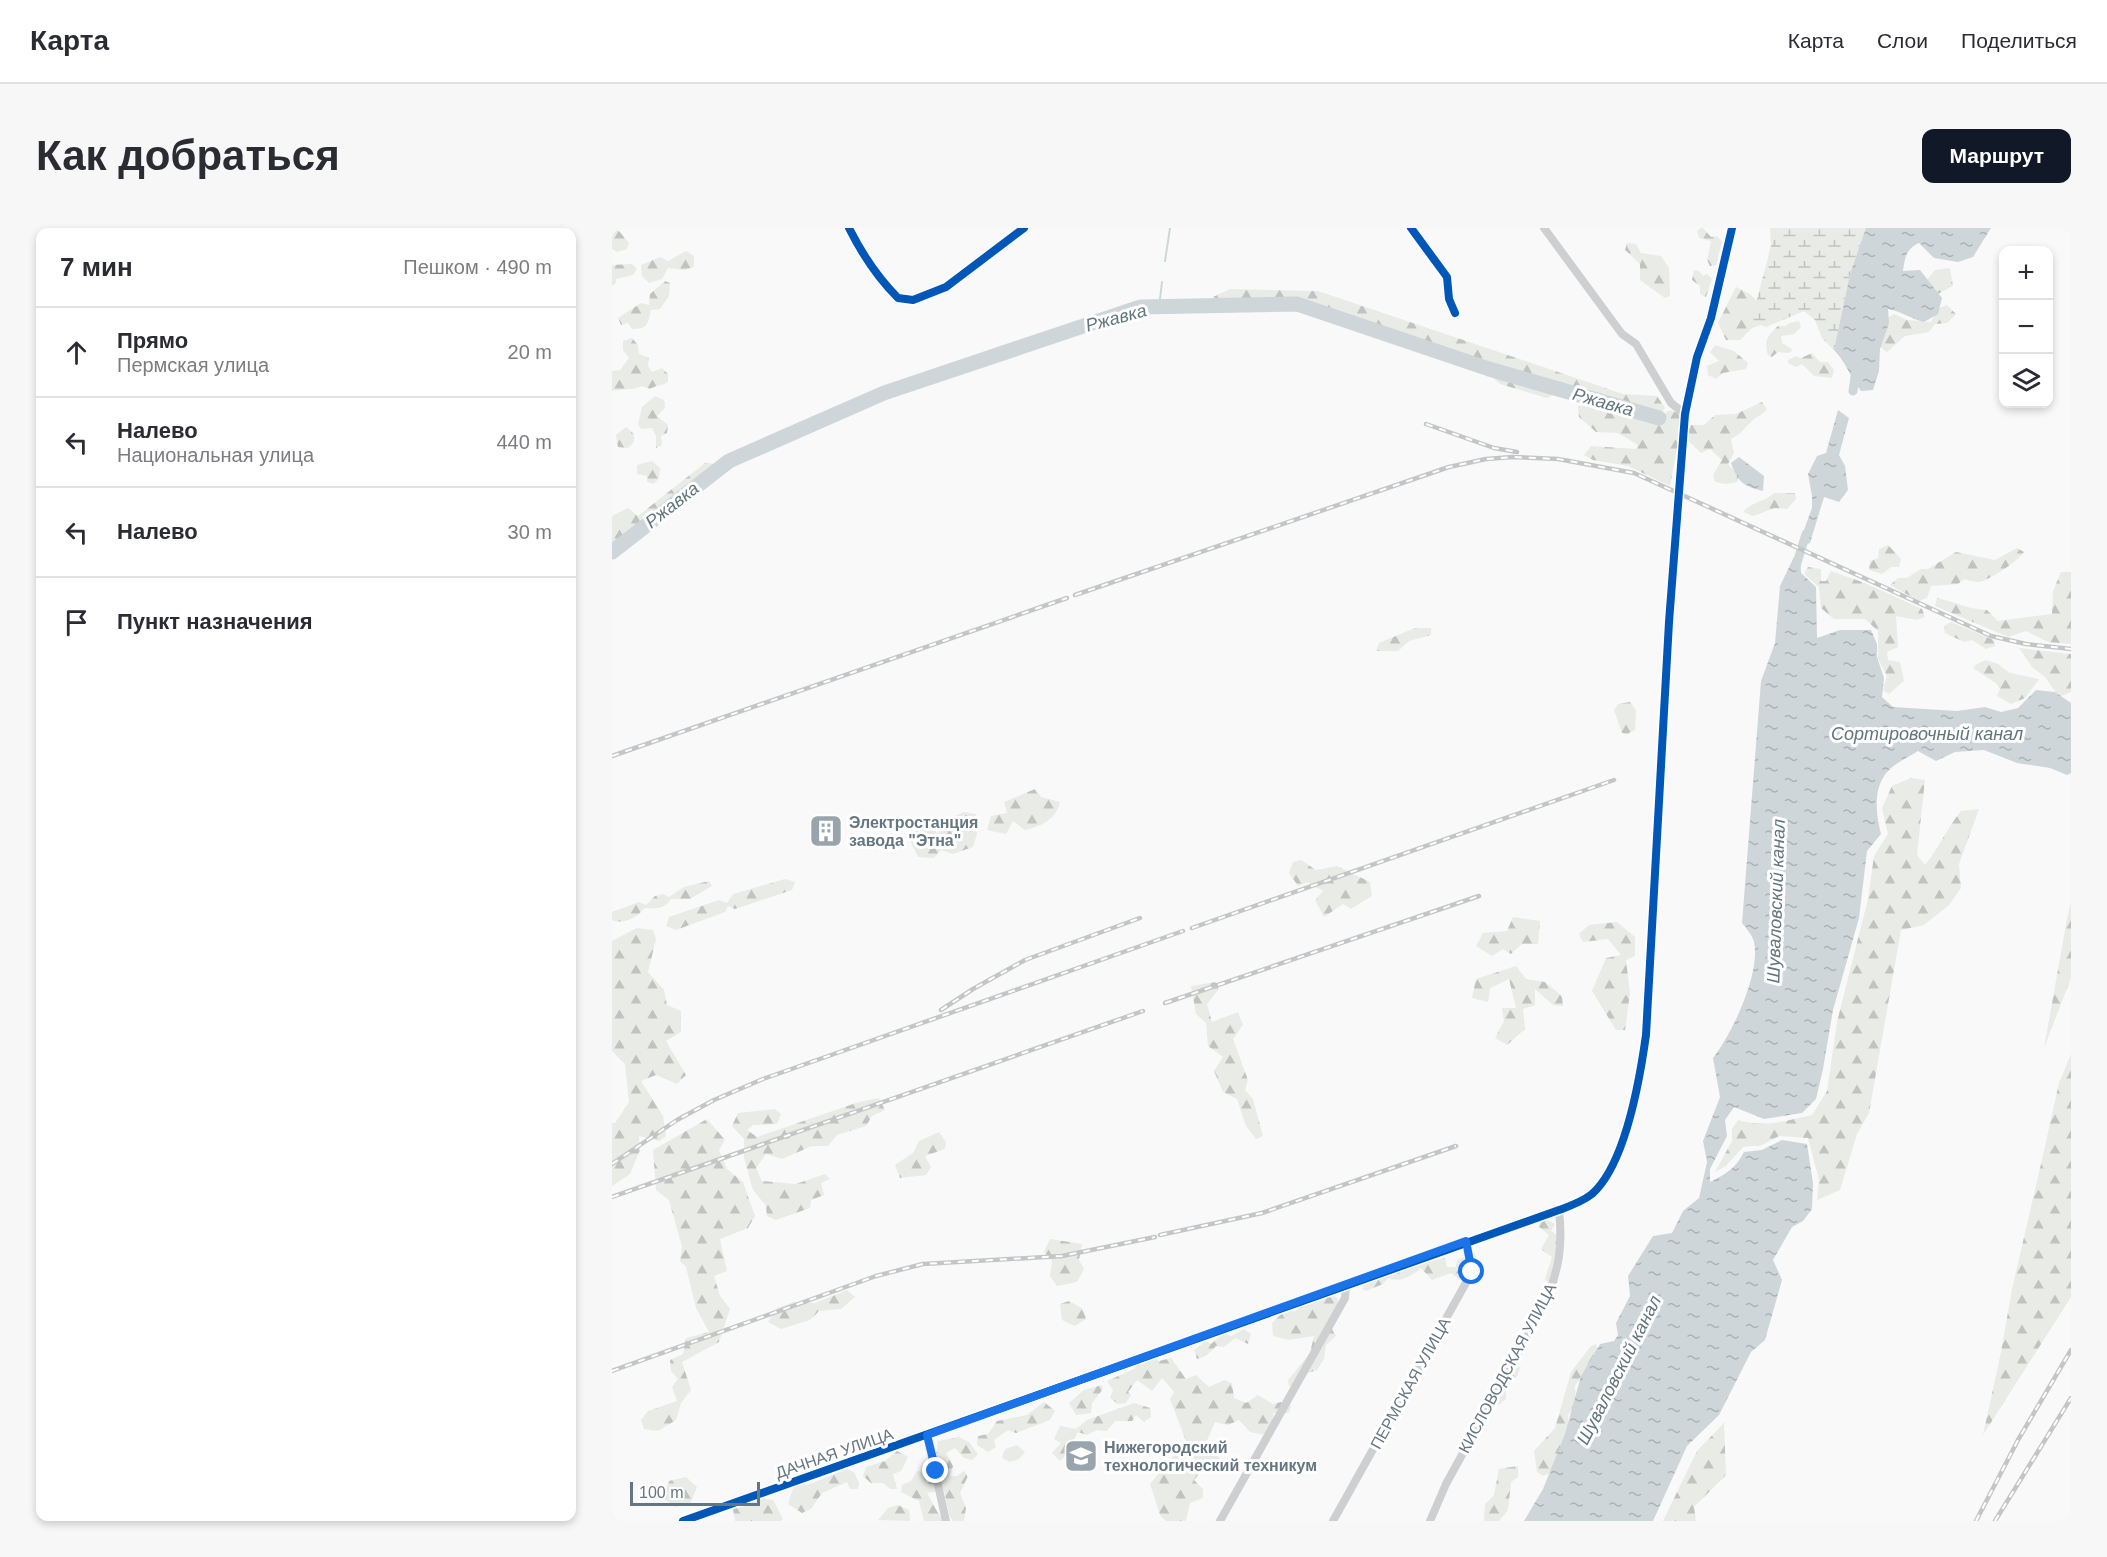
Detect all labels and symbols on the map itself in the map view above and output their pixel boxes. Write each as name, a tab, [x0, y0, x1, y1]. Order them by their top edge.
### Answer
water label: Ржавка	[1083, 300, 1149, 336]
water label: Ржавка	[1570, 384, 1636, 420]
water label: Ржавка	[641, 478, 703, 532]
water label: Сортировочный канал	[1831, 724, 2023, 744]
building icon: Электростанция завода "Этна"	[808, 813, 844, 849]
place label: Электростанция завода "Этна"	[849, 814, 978, 849]
water label: Шуваловский канал	[1763, 818, 1789, 984]
route start	[1458, 1258, 1484, 1284]
street label: КИСЛОВОДСКАЯ УЛИЦА	[1455, 1280, 1560, 1456]
water label: Шуваловский канал	[1573, 1292, 1665, 1448]
street label: ПЕРМСКАЯ УЛИЦА	[1367, 1314, 1454, 1452]
street label: ДАЧНАЯ УЛИЦА	[773, 1425, 896, 1482]
school or university icon: Нижегородский технологический техникум	[1063, 1438, 1099, 1474]
place label: Нижегородский технологический техникум	[1104, 1439, 1317, 1474]
route end	[922, 1457, 948, 1483]
scale bar	[630, 1479, 760, 1506]

